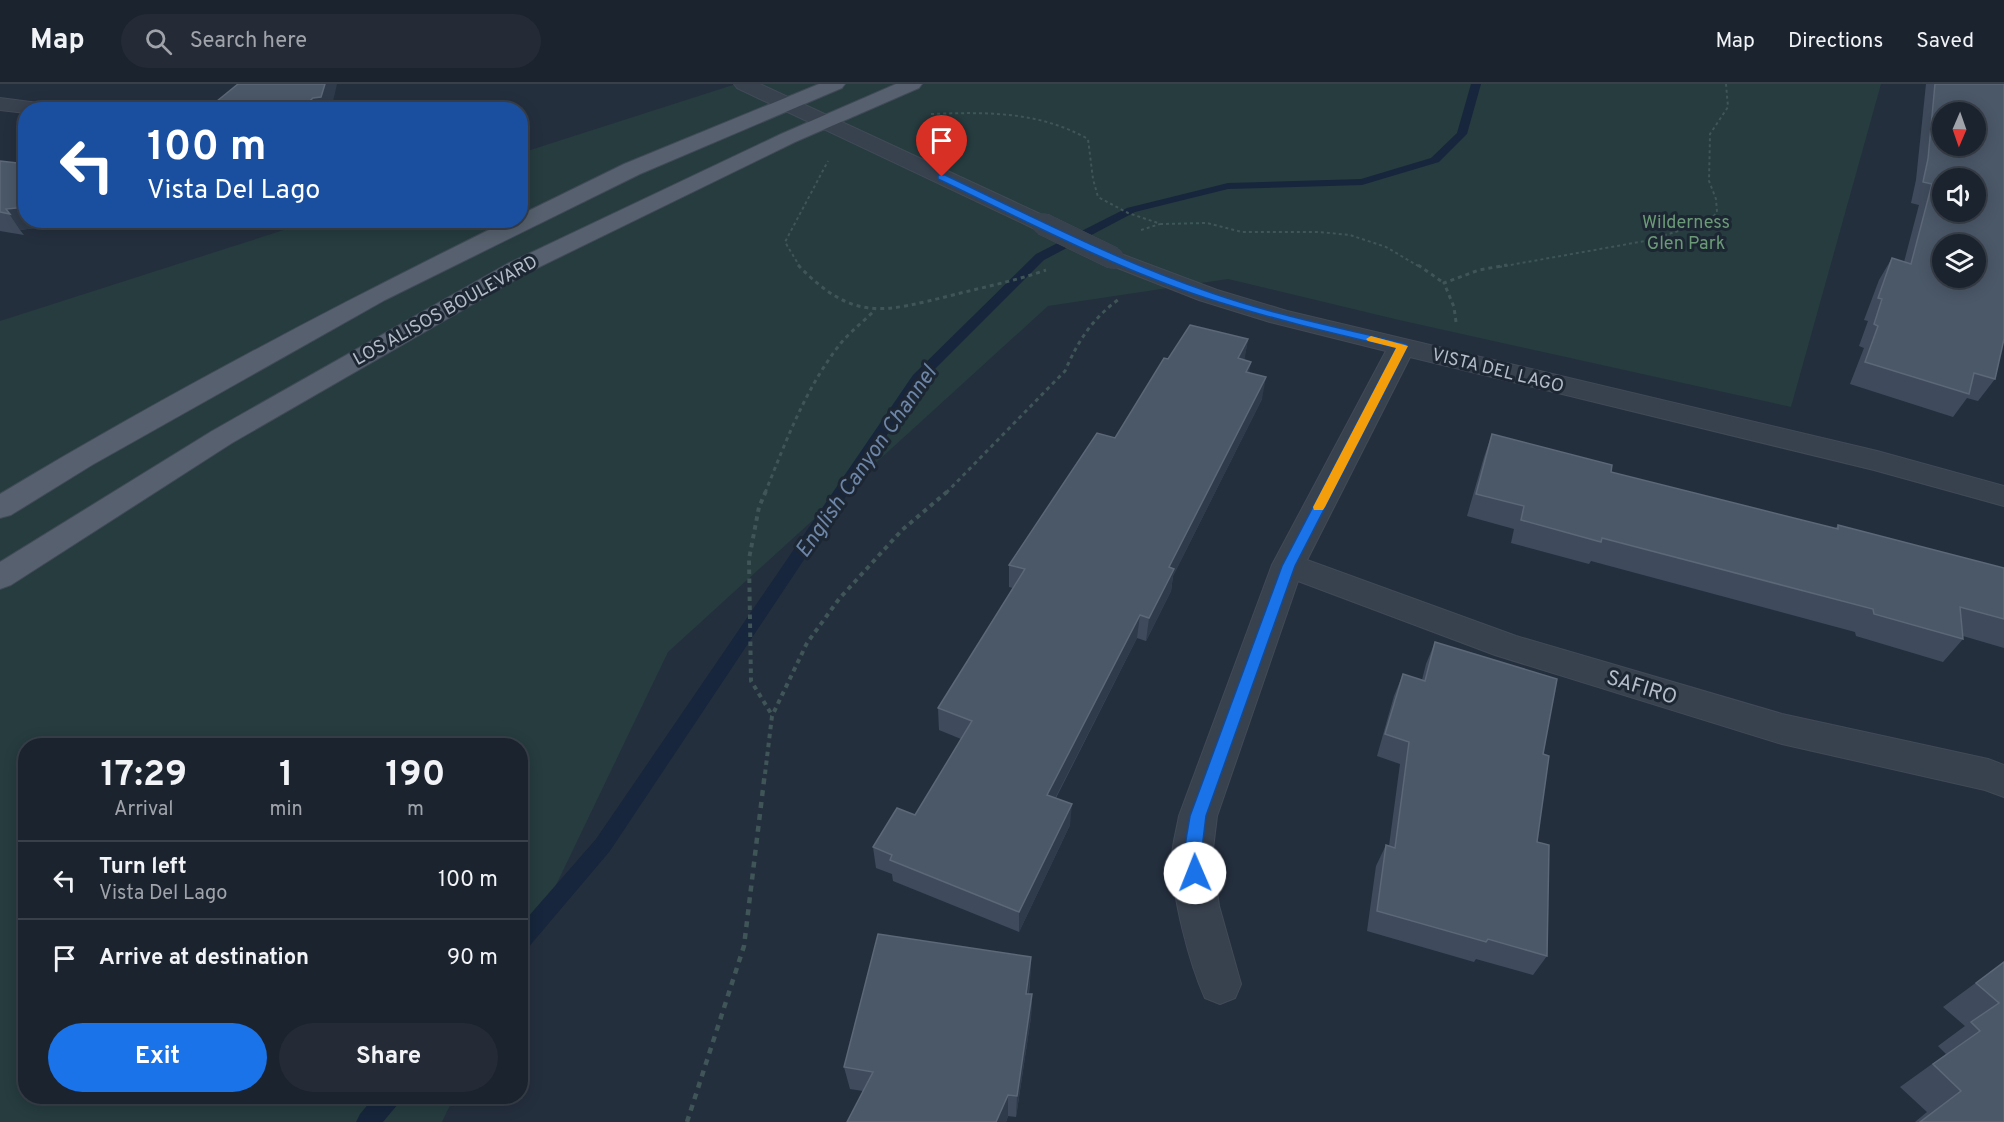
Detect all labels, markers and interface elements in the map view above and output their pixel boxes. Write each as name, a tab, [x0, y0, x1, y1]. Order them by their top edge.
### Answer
search box	[121, 14, 541, 68]
text: Map	[30, 23, 85, 59]
icon: search	[142, 25, 175, 58]
text: Search here	[190, 28, 307, 55]
text: Map	[1715, 28, 1755, 55]
text: Directions	[1788, 28, 1883, 55]
text: Saved	[1916, 28, 1974, 55]
north arrow	[1932, 102, 1986, 156]
map controls	[1932, 102, 1986, 288]
pin	[916, 115, 967, 177]
text: 100 m	[147, 122, 266, 175]
icon: arrive	[925, 124, 958, 157]
icon: left	[48, 126, 126, 204]
button: sound	[1932, 168, 1986, 222]
text: Vista Del Lago	[147, 174, 320, 208]
park label: Wilderness Glen Park	[1642, 212, 1730, 256]
button: layers	[1932, 234, 1986, 288]
street label: LOS ALISOS BOULEVARD	[349, 251, 542, 372]
street label: VISTA DEL LAGO	[1429, 344, 1566, 399]
water label: English Canyon Channel	[790, 360, 944, 564]
street label: SAFIRO	[1603, 665, 1680, 712]
text: 17:29	[100, 753, 187, 799]
text: 1	[279, 753, 293, 799]
text: 190	[385, 753, 446, 799]
text: Arrival	[114, 797, 174, 823]
text: min	[269, 797, 303, 823]
text: m	[407, 797, 424, 823]
position arrow	[1163, 841, 1227, 905]
text: Turn left	[99, 854, 187, 881]
icon: left	[48, 864, 81, 897]
text: 100 m	[438, 867, 498, 894]
text: Vista Del Lago	[99, 881, 227, 907]
icon: arrive	[48, 942, 81, 975]
text: Arrive at destination	[99, 945, 309, 972]
text: 90 m	[447, 945, 498, 972]
button: Exit	[48, 1023, 267, 1092]
button: Share	[279, 1023, 498, 1092]

